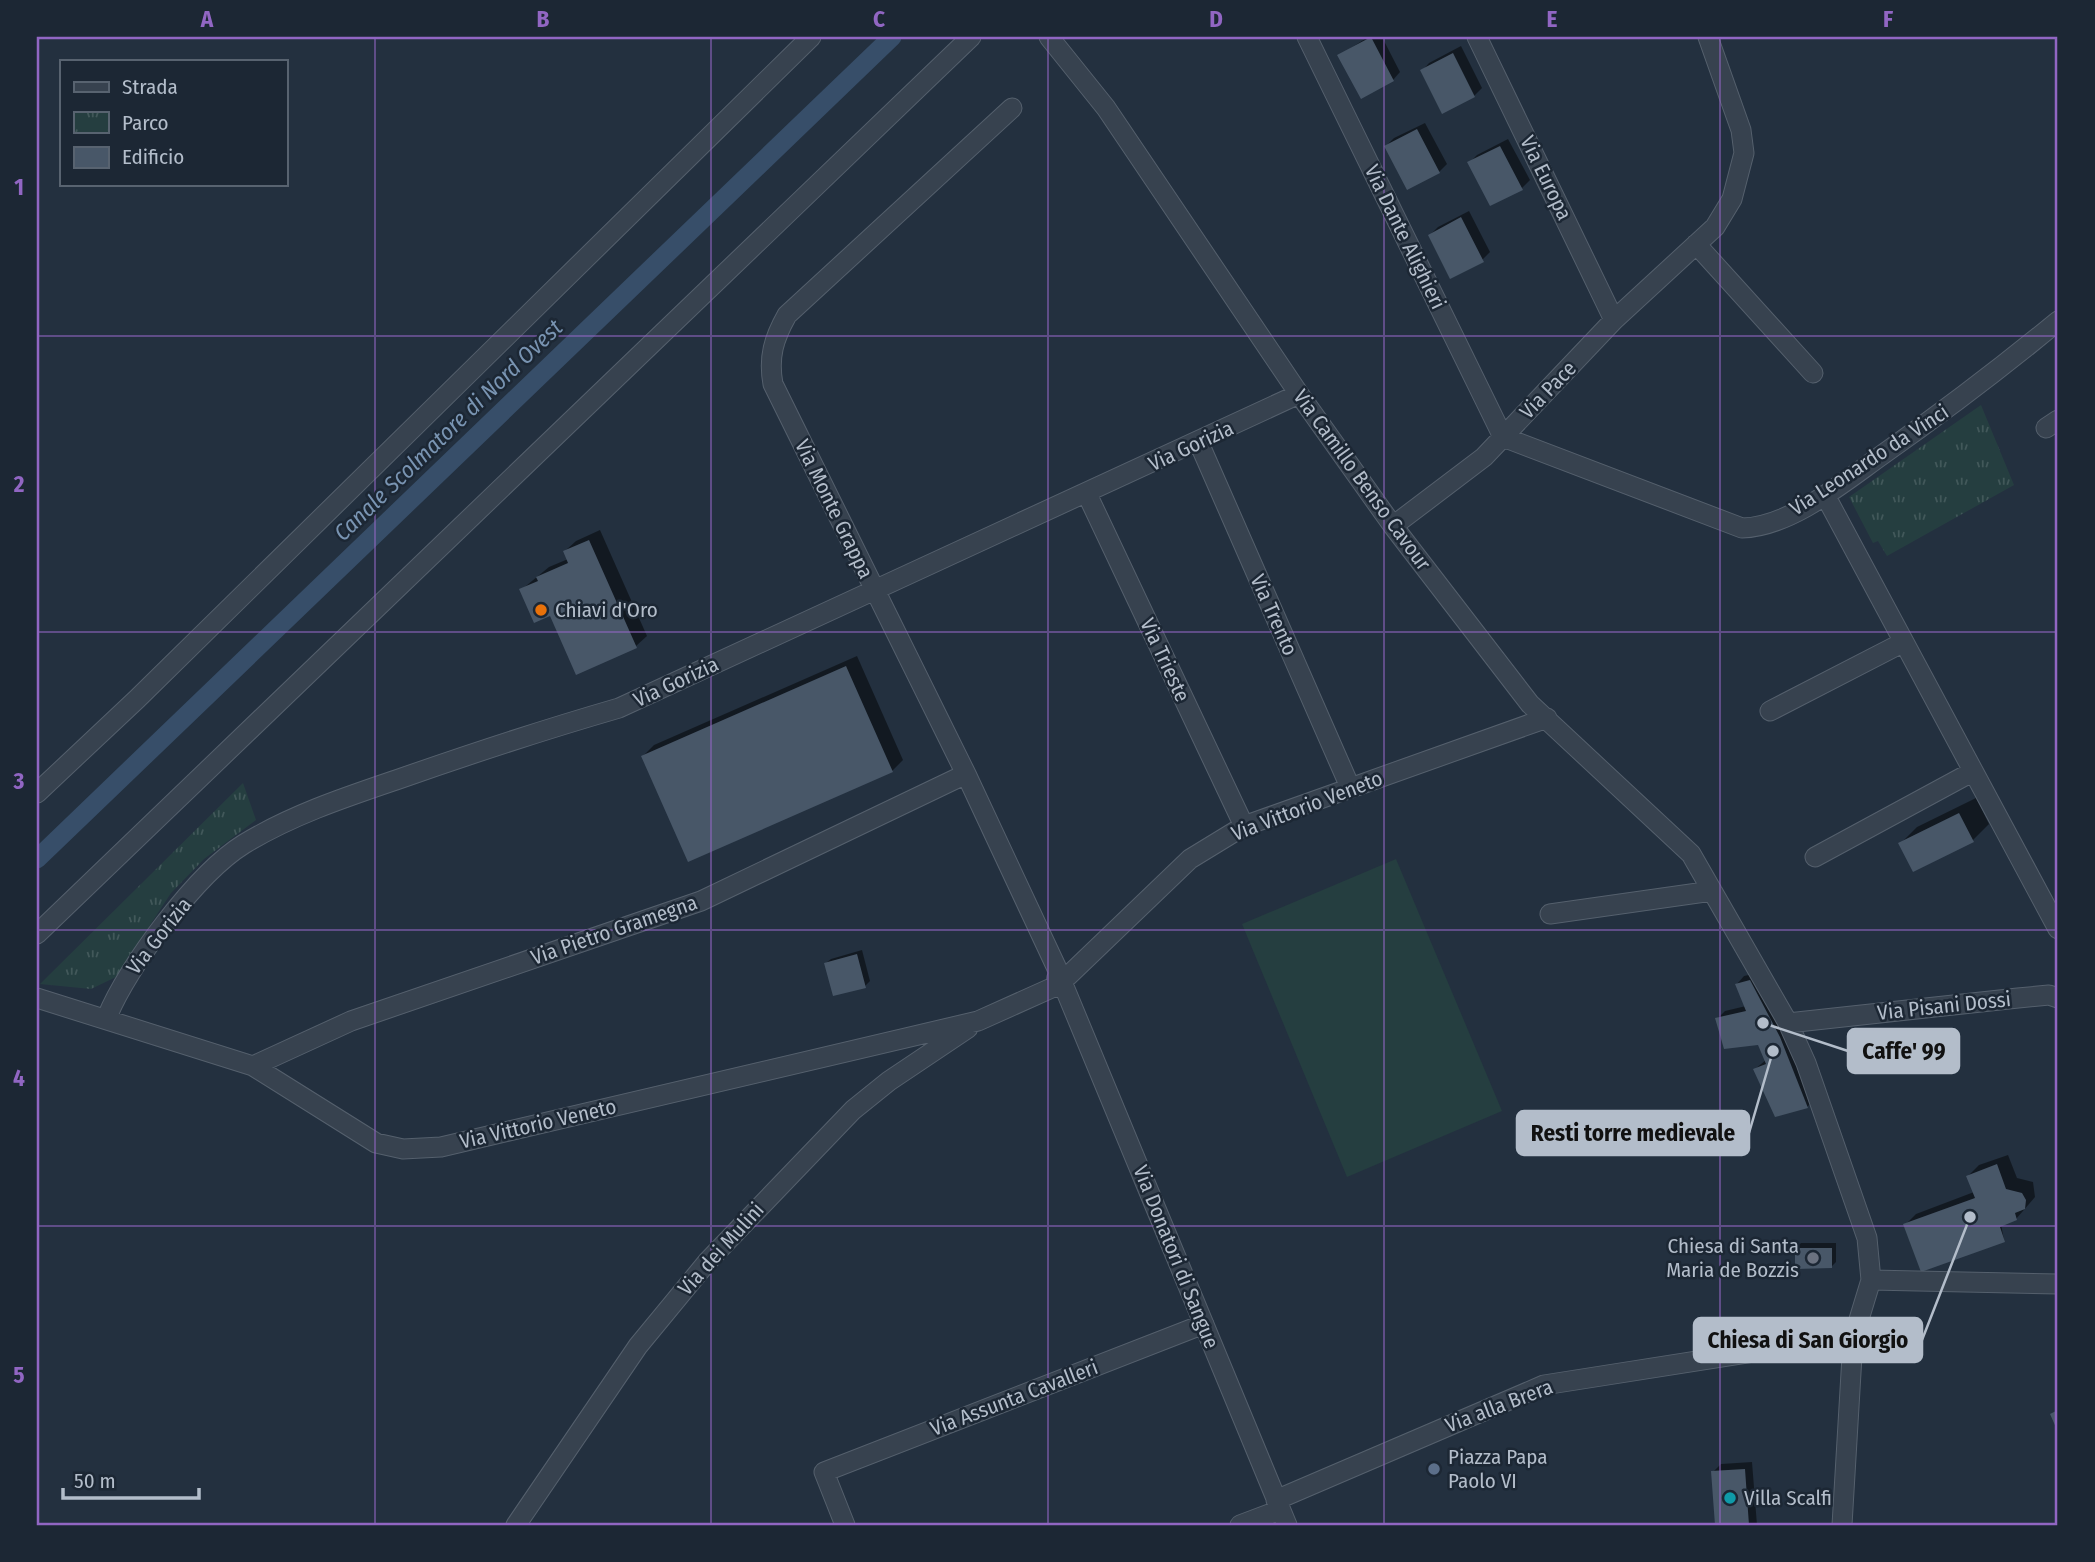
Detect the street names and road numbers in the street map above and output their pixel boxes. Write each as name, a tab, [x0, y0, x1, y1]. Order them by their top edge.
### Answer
street label: Via Europa	[1514, 131, 1578, 225]
street label: Via Dante Alighieri	[1359, 161, 1451, 313]
street label: Via Pace	[1514, 356, 1582, 424]
street label: Via Camillo Benso Cavour	[1288, 384, 1437, 576]
street label: Via Leonardo da Vinci	[1784, 399, 1954, 521]
street label: Via Gorizia	[1144, 415, 1238, 477]
street label: Via Monte Grappa	[789, 435, 879, 583]
street label: Via Trento	[1245, 570, 1303, 660]
street label: Via Trieste	[1134, 614, 1196, 706]
street label: Via Gorizia	[629, 651, 723, 713]
street label: Via Vittorio Veneto	[1228, 765, 1386, 847]
street label: Via Pietro Gramegna	[527, 889, 701, 971]
street label: Via Gorizia	[121, 892, 197, 980]
street label: Via Pisani Dossi	[1876, 986, 2012, 1026]
street label: Via Vittorio Veneto	[457, 1093, 619, 1155]
street label: Via Donatori di Sangue	[1127, 1162, 1225, 1352]
street label: Via dei Mulini	[672, 1197, 770, 1301]
street label: Via Assunta Cavalleri	[926, 1354, 1102, 1442]
street label: Via alla Brera	[1442, 1374, 1556, 1438]

